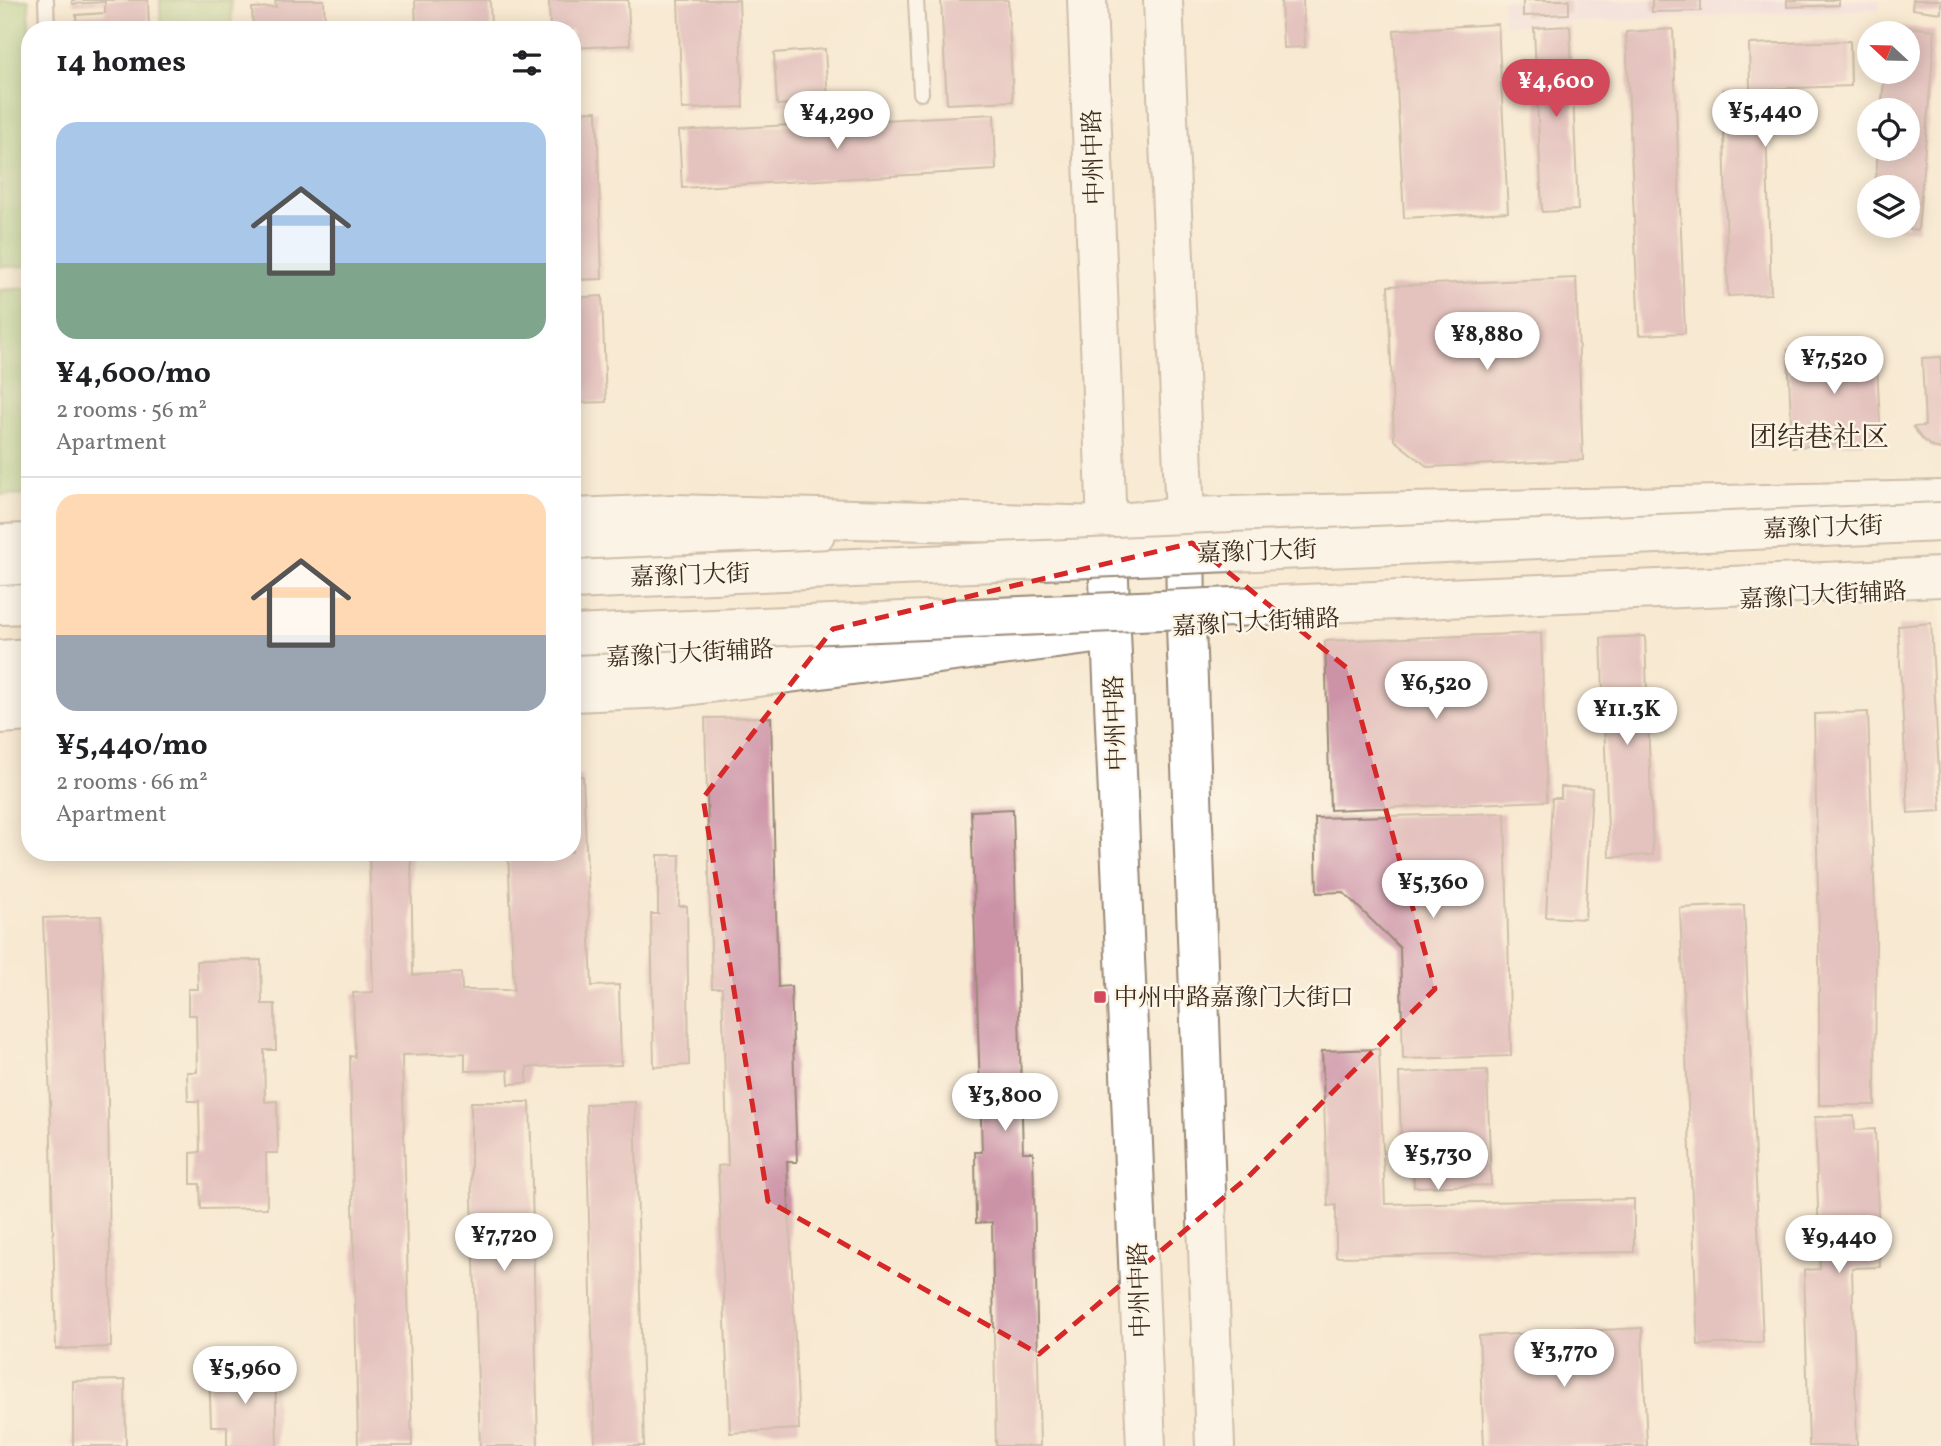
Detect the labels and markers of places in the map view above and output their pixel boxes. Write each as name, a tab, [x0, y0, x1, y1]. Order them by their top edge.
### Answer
pin: ¥4,600	[1499, 60, 1613, 119]
pin: ¥5,440	[1708, 90, 1822, 149]
pin: ¥4,290	[780, 92, 894, 151]
pin: ¥8,880	[1430, 312, 1544, 372]
pin: ¥7,520	[1777, 336, 1891, 396]
pin: ¥6,520	[1379, 662, 1493, 721]
pin: ¥11.3K	[1570, 688, 1684, 747]
pin: ¥5,360	[1376, 860, 1490, 920]
place label: 中州中路嘉豫门大街口	[1114, 982, 1354, 1016]
marker: 中州中路嘉豫门大街口	[1092, 989, 1108, 1005]
pin: ¥3,800	[948, 1074, 1062, 1133]
pin: ¥5,730	[1381, 1132, 1495, 1192]
pin: ¥7,720	[447, 1214, 561, 1273]
pin: ¥9,440	[1782, 1216, 1896, 1275]
pin: ¥3,770	[1507, 1330, 1621, 1389]
pin: ¥5,960	[188, 1346, 302, 1406]

